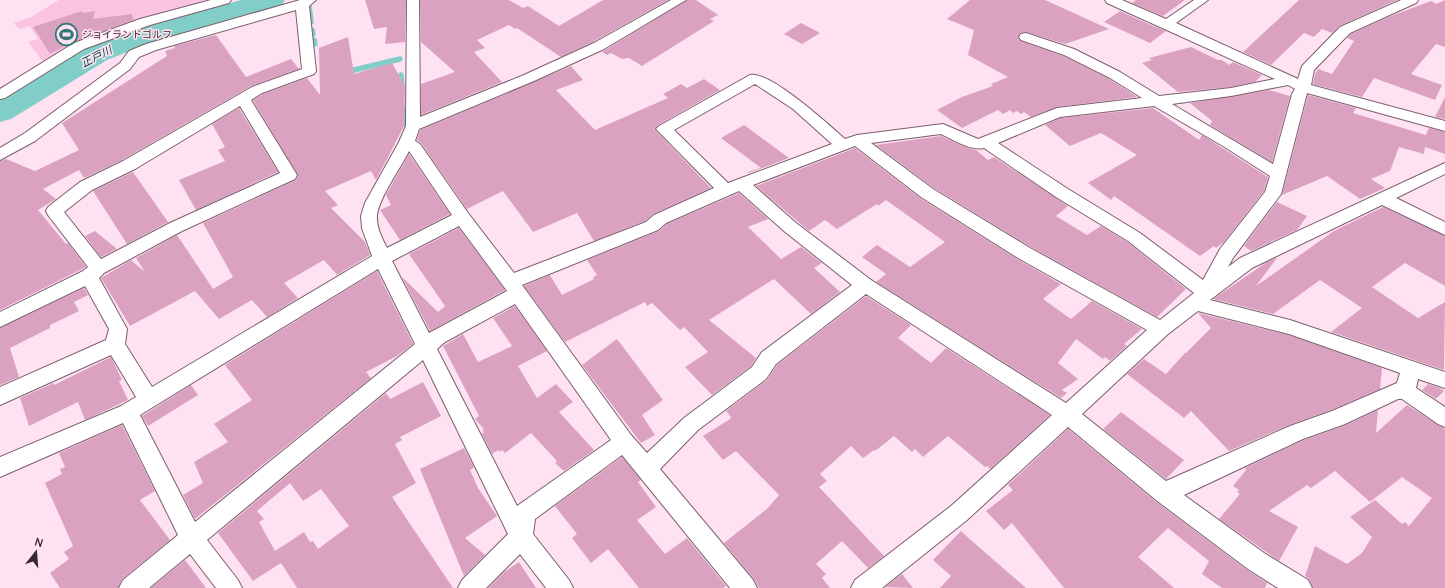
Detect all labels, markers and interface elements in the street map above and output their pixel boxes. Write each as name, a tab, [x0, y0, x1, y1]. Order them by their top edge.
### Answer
sports icon: ジョイランドゴルフ	[54, 21, 80, 47]
place label: ジョイランドゴルフ	[82, 27, 172, 41]
water label: 正戸川	[78, 41, 115, 70]
north arrow	[16, 532, 56, 572]
text: N	[33, 534, 45, 550]

